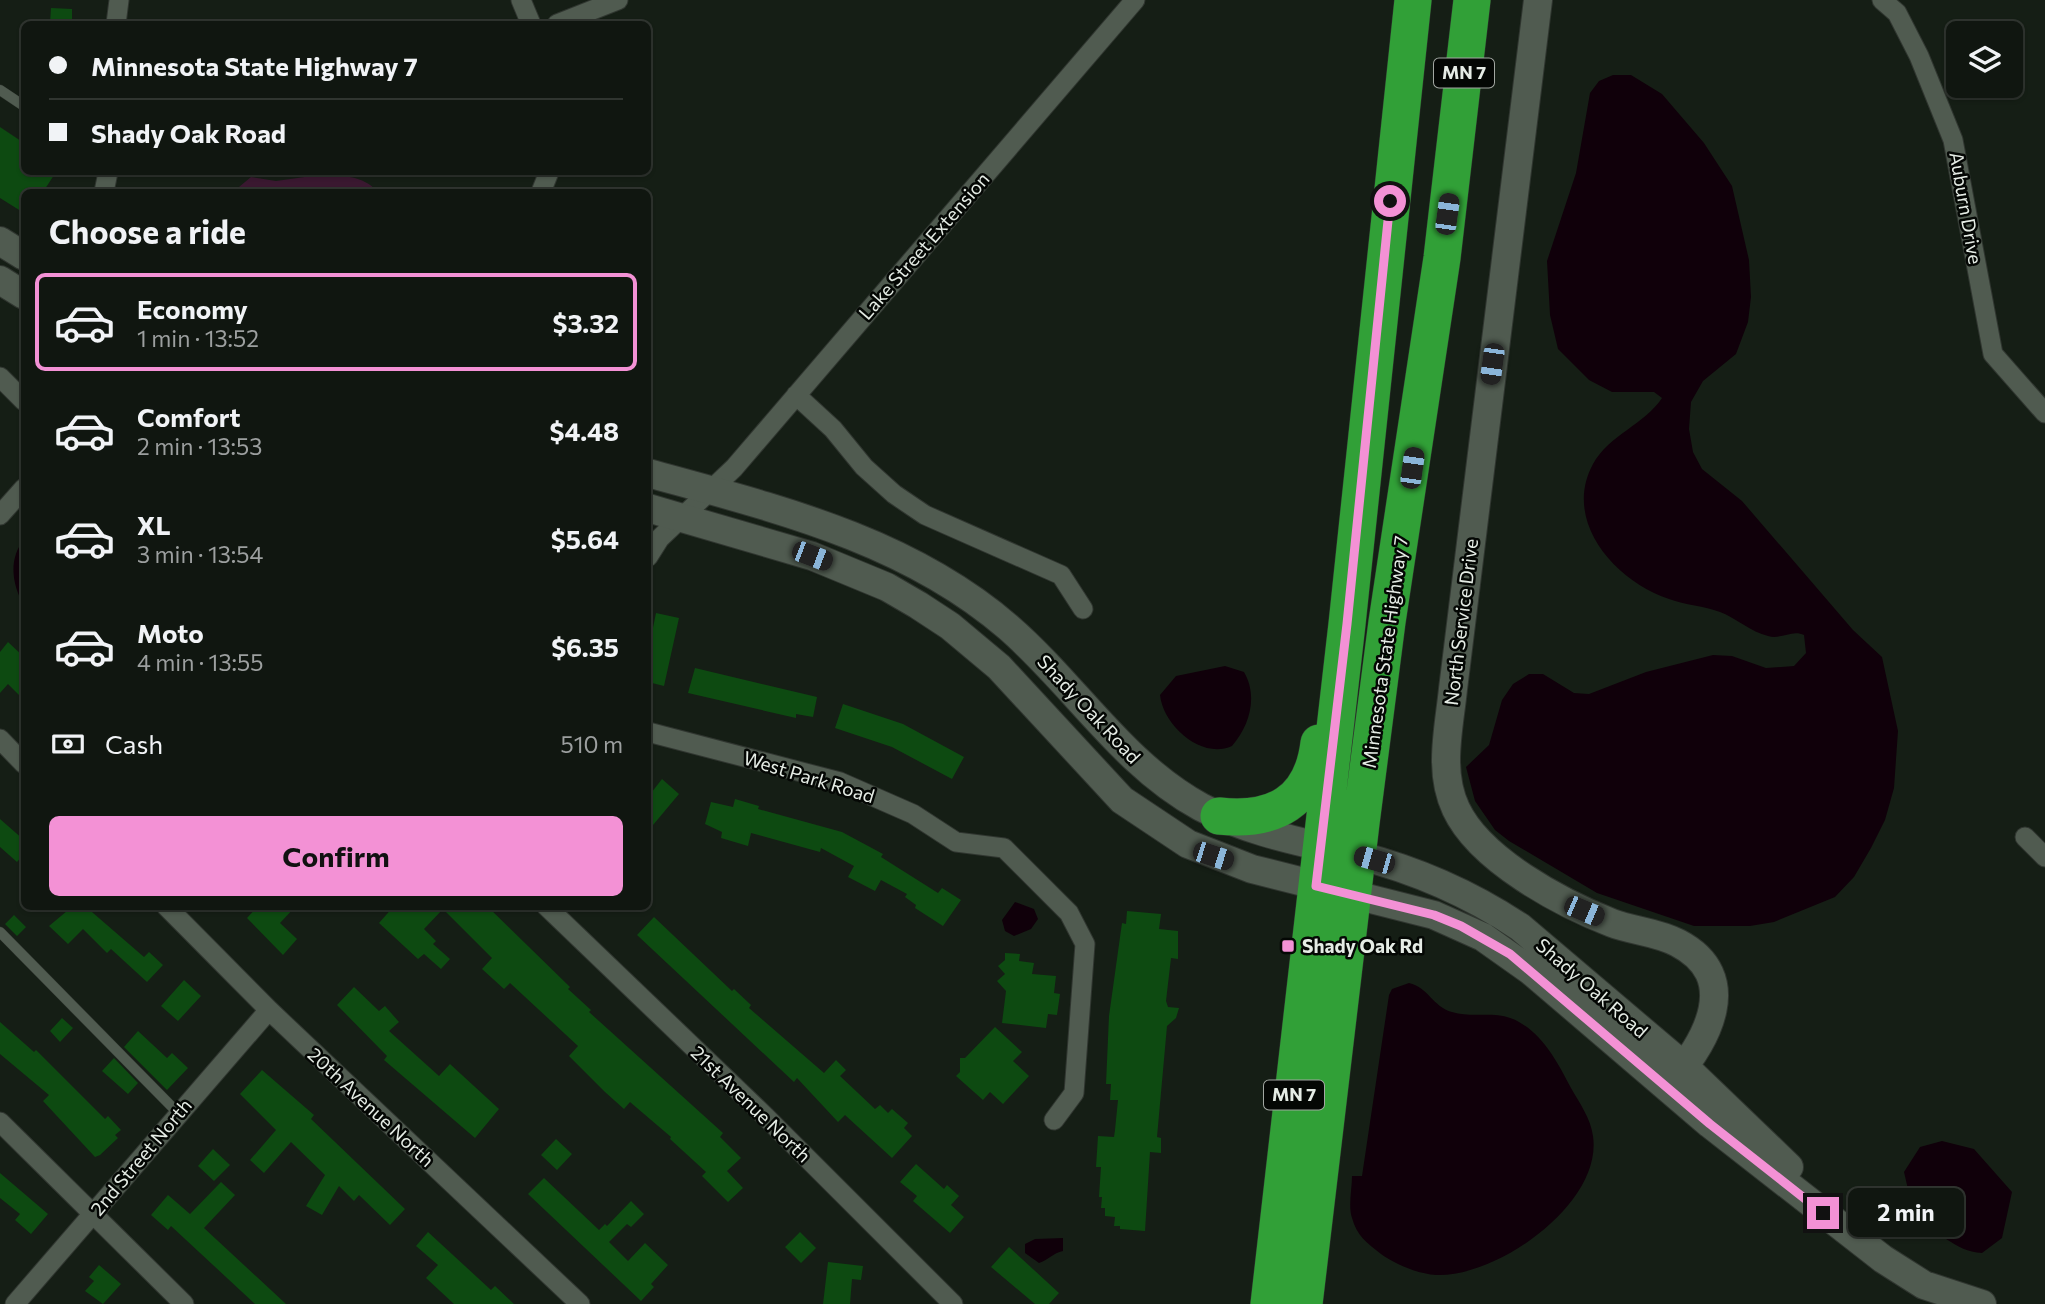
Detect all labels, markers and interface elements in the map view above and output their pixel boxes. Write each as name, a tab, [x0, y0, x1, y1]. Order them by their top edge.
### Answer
map controls	[1946, 21, 2023, 98]
button: layers	[1946, 21, 2023, 98]
text: Minnesota State Highway 7	[91, 50, 418, 81]
road number: MN 7	[1434, 58, 1494, 88]
text: Shady Oak Road	[91, 117, 286, 148]
street label: Auburn Drive	[1945, 150, 1988, 266]
street label: Lake Street Extension	[853, 167, 994, 324]
route start	[1374, 185, 1406, 217]
car	[1434, 192, 1461, 236]
text: Choose a ride	[49, 211, 246, 251]
icon: car	[53, 291, 116, 354]
text: Economy	[137, 293, 248, 324]
text: $3.32	[553, 307, 619, 338]
text: 1 min · 13:52	[137, 324, 259, 352]
car	[1479, 342, 1506, 386]
icon: car	[53, 399, 116, 462]
text: Comfort	[137, 401, 240, 432]
text: $4.48	[549, 415, 619, 446]
text: 2 min · 13:53	[137, 432, 262, 460]
car	[1399, 446, 1426, 490]
icon: car	[53, 507, 116, 570]
text: XL	[137, 509, 171, 540]
text: $5.64	[551, 523, 619, 554]
street label: Minnesota State Highway 7	[1357, 534, 1412, 770]
street label: North Service Drive	[1439, 537, 1482, 707]
car	[789, 539, 836, 573]
text: 3 min · 13:54	[137, 540, 263, 568]
icon: car	[53, 615, 116, 678]
text: Moto	[137, 617, 204, 648]
text: $6.35	[551, 631, 619, 662]
text: 4 min · 13:55	[137, 648, 263, 676]
street label: Shady Oak Road	[1033, 650, 1146, 768]
icon: cash	[49, 725, 87, 763]
text: Cash	[105, 728, 163, 759]
text: 510 m	[560, 730, 623, 758]
street label: West Park Road	[741, 746, 877, 807]
button: Confirm	[49, 816, 623, 896]
car	[1190, 840, 1237, 872]
car	[1351, 844, 1398, 876]
car	[1561, 893, 1608, 929]
street label: Shady Oak Road	[1532, 933, 1653, 1042]
place label: Shady Oak Rd	[1302, 934, 1423, 957]
marker: Shady Oak Rd	[1280, 938, 1296, 954]
street label: 21st Avenue North	[687, 1041, 816, 1167]
street label: 20th Avenue North	[303, 1042, 439, 1171]
road number: MN 7	[1264, 1080, 1324, 1110]
street label: 2nd Street North	[85, 1094, 196, 1220]
callout: 2 min	[1848, 1188, 1963, 1238]
route end	[1807, 1197, 1839, 1229]
text: 2 min	[1877, 1198, 1935, 1226]

